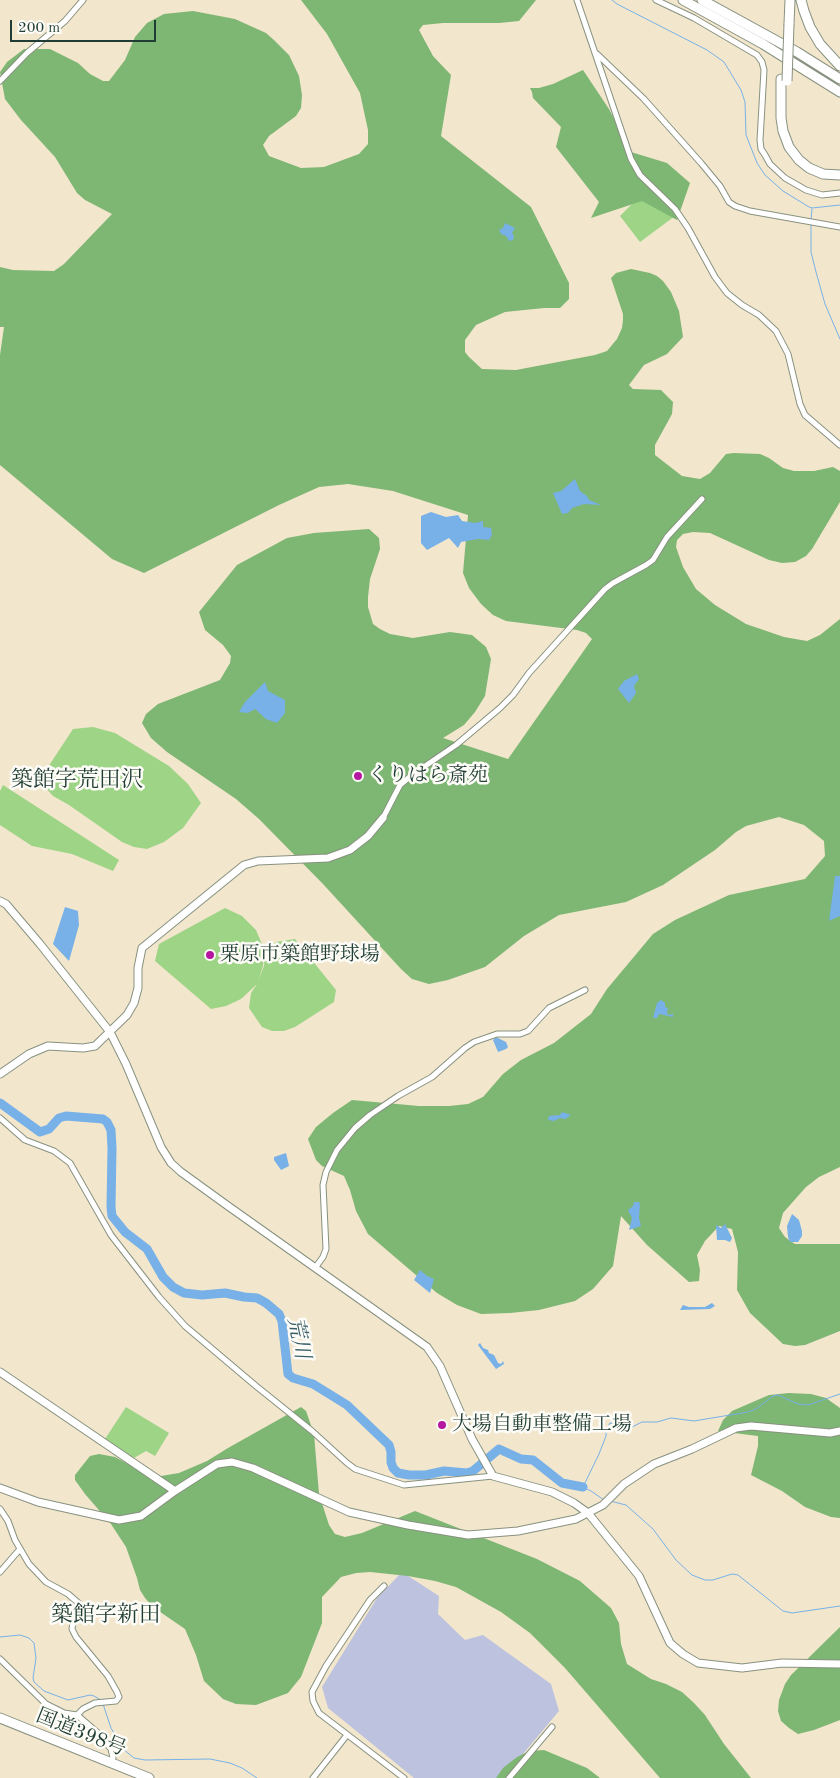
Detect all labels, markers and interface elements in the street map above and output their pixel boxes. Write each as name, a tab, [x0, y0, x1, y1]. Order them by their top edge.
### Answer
scale bar	[12, 10, 159, 42]
text: 200 m	[18, 21, 60, 36]
place label: くりはら斎苑	[368, 764, 488, 788]
district label: 築館字荒田沢	[11, 767, 143, 793]
marker: くりはら斎苑	[352, 770, 364, 782]
place label: 栗原市築館野球場	[220, 943, 380, 967]
marker: 栗原市築館野球場	[204, 949, 216, 961]
water label: 荒川	[281, 1315, 315, 1361]
place label: 大場自動車整備工場	[452, 1413, 632, 1437]
marker: 大場自動車整備工場	[436, 1419, 448, 1431]
district label: 築館字新田	[51, 1602, 161, 1628]
street label: 国道398号	[33, 1704, 129, 1762]

